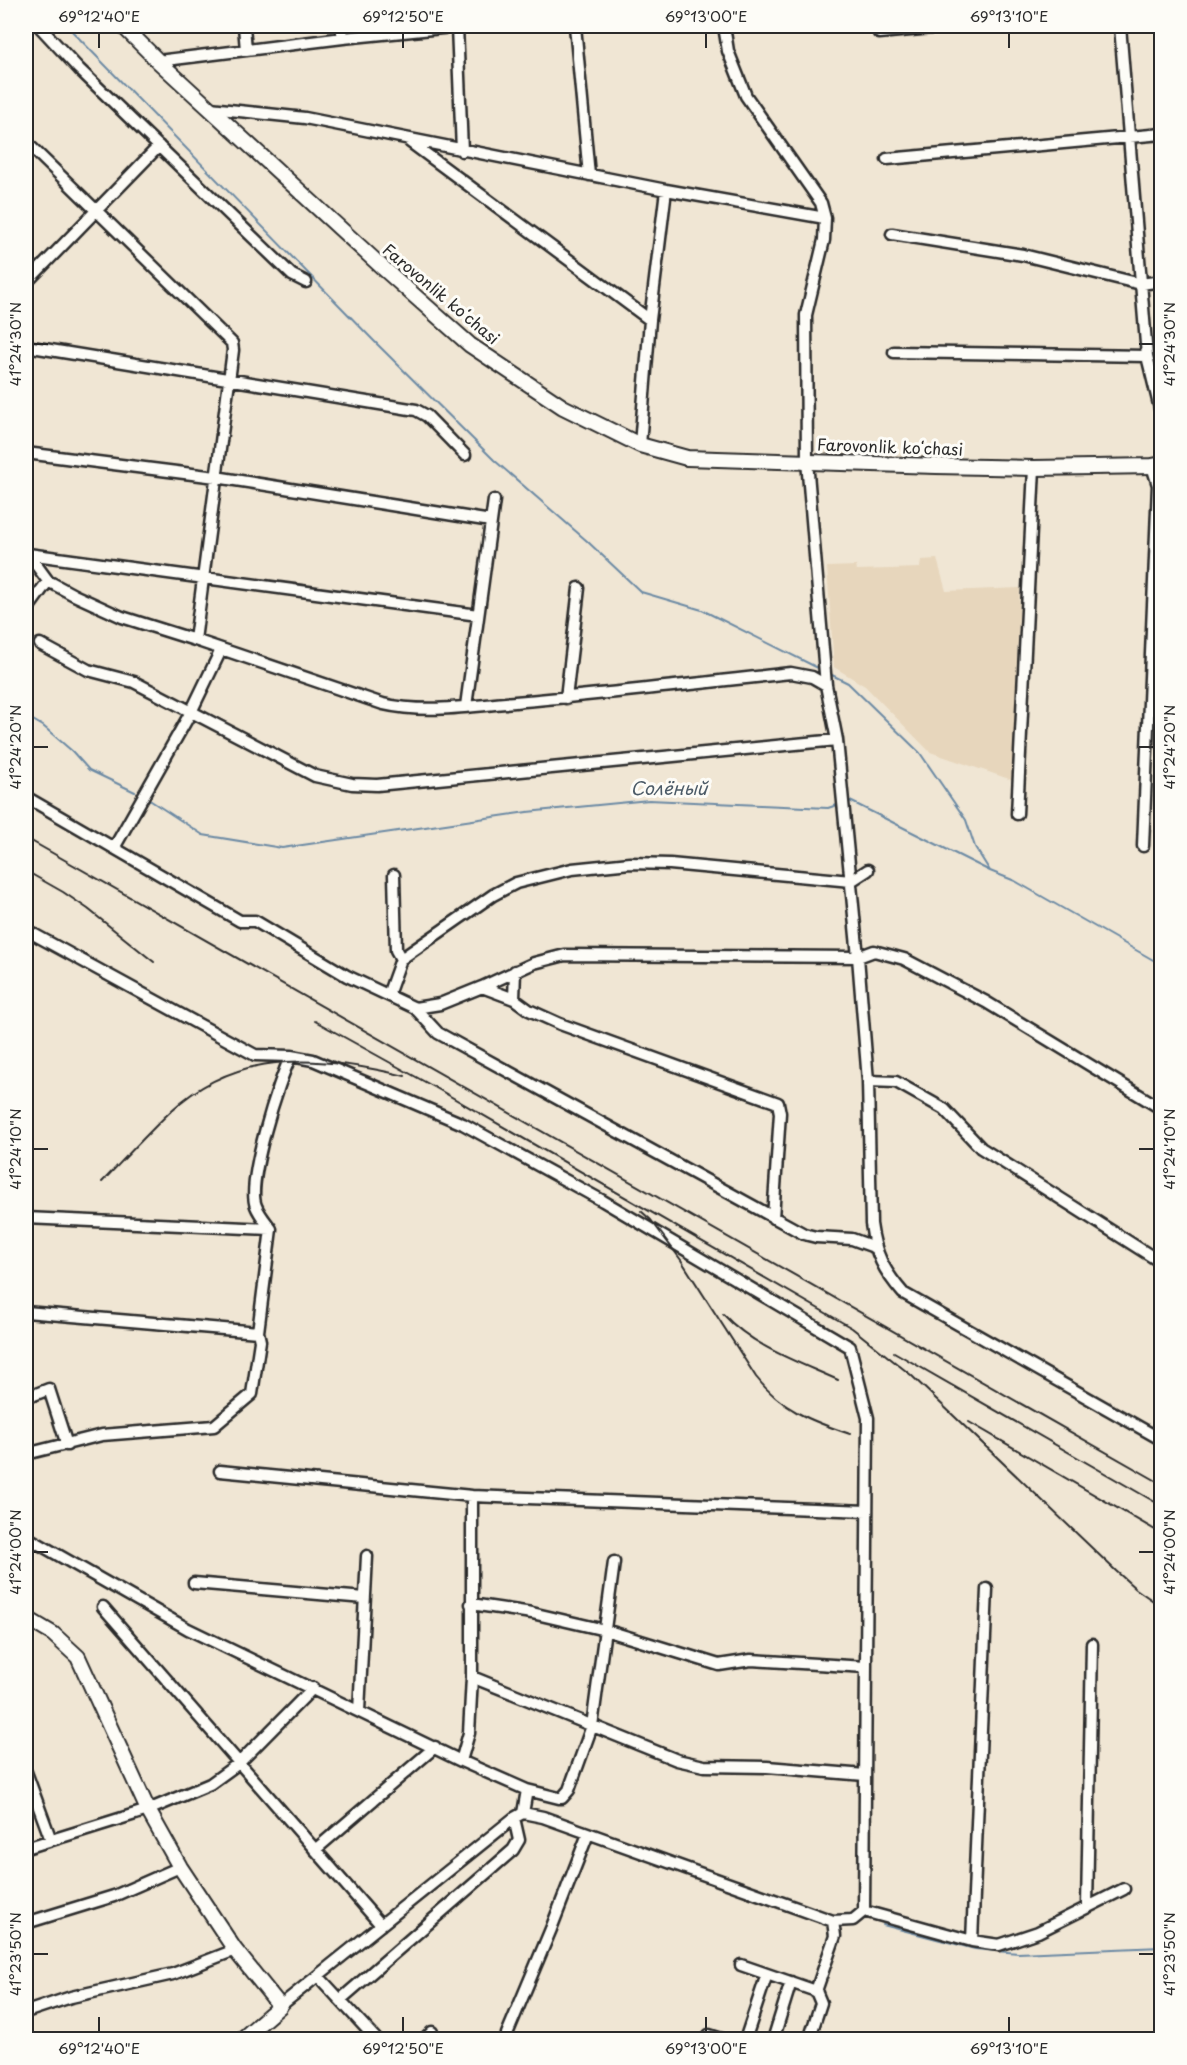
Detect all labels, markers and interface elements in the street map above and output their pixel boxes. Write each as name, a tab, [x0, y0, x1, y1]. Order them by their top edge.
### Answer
text: 69°12'40"E	[58, 4, 140, 27]
text: 69°12'50"E	[362, 4, 444, 27]
text: 69°13'00"E	[665, 4, 747, 27]
text: 69°13'10"E	[970, 4, 1048, 27]
street label: Farovonlik koʻchasi	[378, 237, 505, 349]
text: 41°24'30"N	[3, 302, 26, 386]
text: 41°24'30"N	[1157, 302, 1180, 386]
street label: Farovonlik koʻchasi	[817, 431, 963, 461]
text: 41°24'20"N	[3, 704, 26, 790]
text: 41°24'20"N	[1157, 704, 1180, 790]
water label: Солёный	[631, 774, 710, 801]
text: 41°24'10"N	[3, 1108, 26, 1190]
text: 41°24'10"N	[1157, 1108, 1180, 1190]
text: 41°24'00"N	[3, 1509, 26, 1595]
text: 41°24'00"N	[1157, 1509, 1180, 1595]
text: 41°23'50"N	[3, 1912, 26, 1996]
text: 41°23'50"N	[1157, 1912, 1180, 1996]
text: 69°12'40"E	[58, 2036, 140, 2059]
text: 69°12'50"E	[362, 2036, 444, 2059]
text: 69°13'00"E	[665, 2036, 747, 2059]
text: 69°13'10"E	[970, 2036, 1048, 2059]

